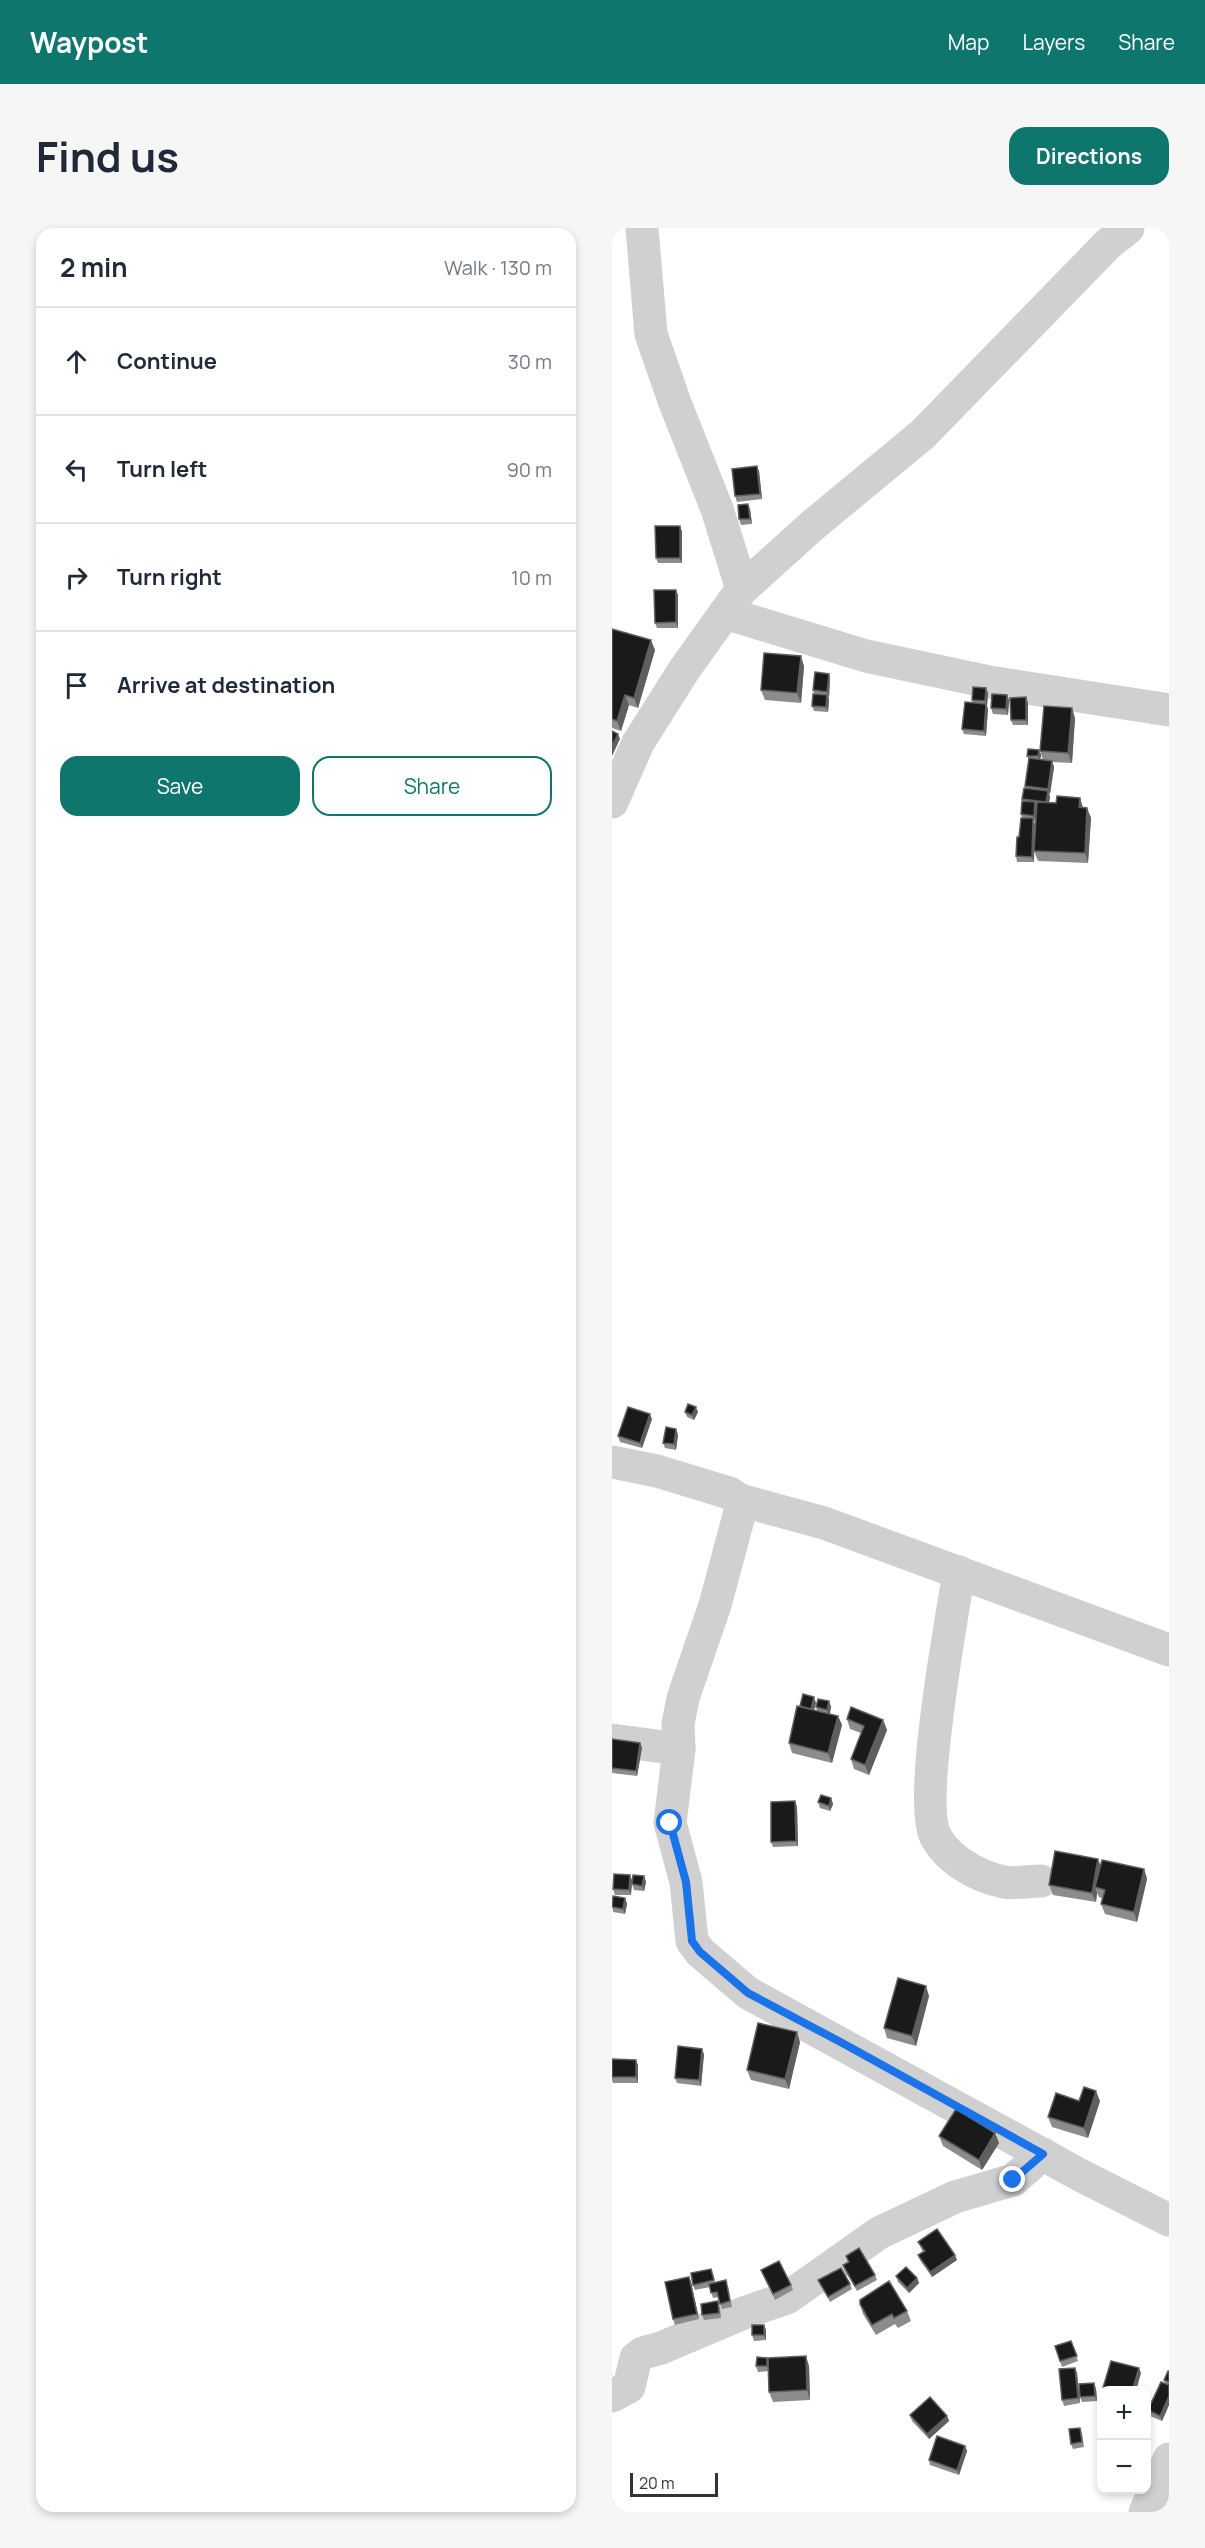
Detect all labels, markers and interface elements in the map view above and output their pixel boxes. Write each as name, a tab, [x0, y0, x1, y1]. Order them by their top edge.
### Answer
text: Waypost	[30, 23, 149, 61]
text: Map	[948, 28, 989, 56]
text: Layers	[1022, 28, 1085, 56]
text: Share	[1118, 28, 1175, 56]
text: Find us	[36, 127, 179, 185]
button: Directions	[1009, 127, 1169, 185]
text: 2 min	[60, 249, 128, 285]
text: Walk · 130 m	[444, 254, 552, 281]
icon: ahead	[60, 345, 93, 378]
text: Continue	[117, 346, 217, 376]
text: 30 m	[508, 348, 552, 375]
icon: left	[60, 453, 93, 486]
text: Turn left	[117, 454, 207, 484]
text: 90 m	[506, 456, 552, 483]
icon: right	[60, 561, 93, 594]
text: Turn right	[117, 562, 222, 592]
text: 10 m	[511, 564, 552, 591]
icon: arrive	[60, 669, 93, 702]
text: Arrive at destination	[117, 670, 335, 700]
button: Save	[60, 756, 300, 816]
button: Share	[312, 756, 552, 816]
route start	[656, 1809, 682, 1835]
route end	[999, 2166, 1025, 2192]
map controls	[1097, 2386, 1151, 2494]
button: +	[1097, 2386, 1151, 2440]
button: −	[1097, 2440, 1151, 2494]
scale bar	[630, 2470, 718, 2498]
text: 20 m	[639, 2472, 675, 2494]

